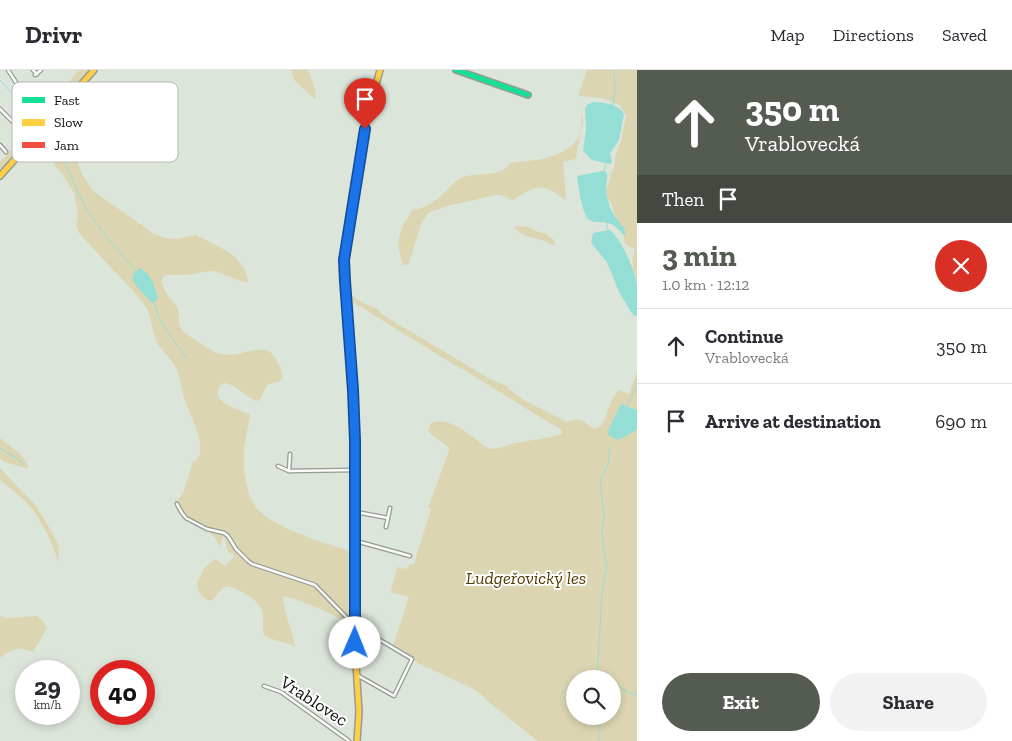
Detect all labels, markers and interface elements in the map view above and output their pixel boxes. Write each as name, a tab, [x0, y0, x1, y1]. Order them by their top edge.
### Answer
text: Drivr	[25, 20, 82, 49]
text: Map	[770, 24, 805, 46]
text: Directions	[833, 24, 914, 46]
text: Saved	[942, 24, 987, 46]
pin	[344, 78, 386, 129]
legend	[12, 82, 178, 162]
icon: arrive	[351, 85, 379, 113]
text: 350 m	[745, 88, 839, 130]
icon: ahead	[662, 90, 727, 155]
text: Fast	[54, 92, 81, 109]
text: Slow	[54, 114, 83, 131]
text: Vrablovecká	[745, 130, 860, 157]
text: Jam	[54, 137, 79, 154]
icon: arrive	[714, 185, 742, 213]
text: Then	[662, 188, 704, 211]
text: 3 min	[662, 238, 737, 274]
button: close	[935, 240, 987, 292]
text: 1.0 km · 12:12	[662, 275, 749, 294]
text: Continue	[705, 325, 783, 348]
icon: ahead	[662, 332, 690, 360]
text: 350 m	[936, 335, 987, 358]
text: Vrablovecká	[705, 348, 789, 367]
icon: arrive	[662, 407, 690, 435]
text: Arrive at destination	[705, 410, 881, 433]
text: 690 m	[935, 410, 987, 433]
park label: Ludgeřovický les	[466, 567, 586, 589]
position arrow	[328, 616, 380, 668]
speed limit sign: 40	[90, 660, 155, 725]
street label: Vrablovec	[275, 670, 352, 731]
map controls	[566, 670, 621, 725]
button: search	[566, 670, 621, 725]
text: 29	[34, 671, 61, 701]
button: Exit	[662, 673, 820, 731]
button: Share	[830, 673, 987, 731]
text: km/h	[34, 698, 61, 712]

